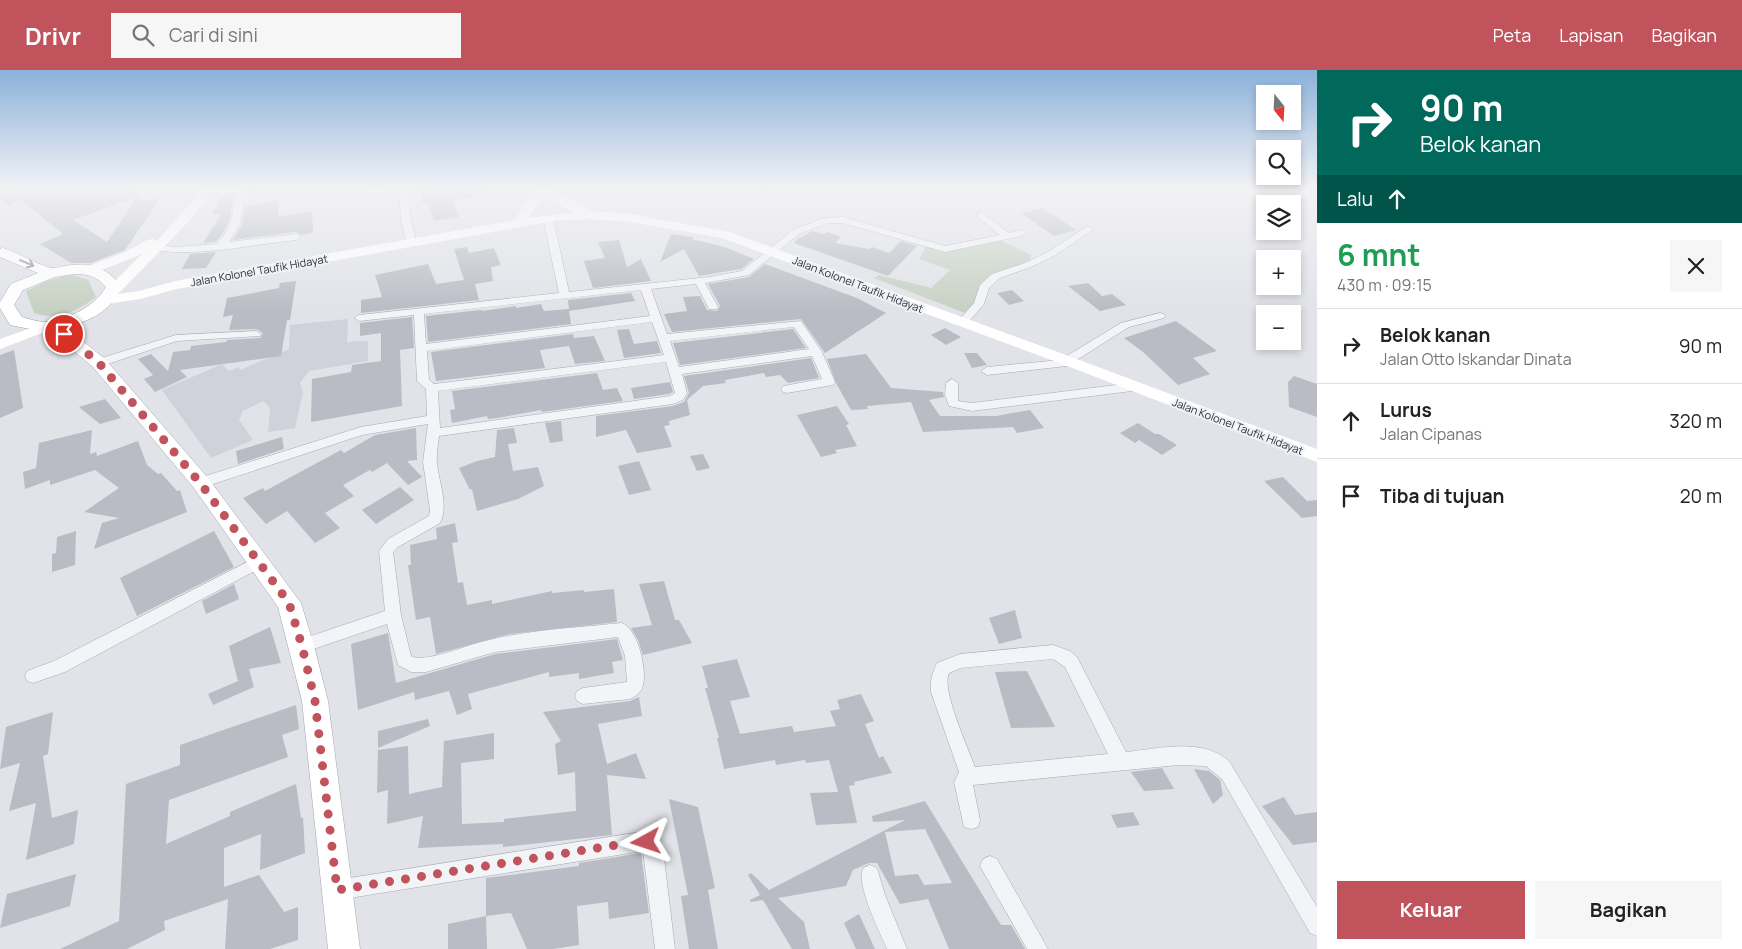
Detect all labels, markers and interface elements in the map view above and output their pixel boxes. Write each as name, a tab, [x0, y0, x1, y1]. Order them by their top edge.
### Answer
search box	[111, 13, 461, 58]
text: Drivr	[25, 19, 81, 52]
icon: search	[129, 21, 157, 49]
text: Cari di sini	[169, 22, 258, 48]
text: Peta	[1493, 23, 1531, 47]
text: Lapisan	[1559, 23, 1623, 47]
text: Bagikan	[1651, 23, 1717, 47]
text: 90 m	[1420, 84, 1503, 132]
north arrow	[1256, 85, 1301, 130]
map controls	[1256, 85, 1301, 350]
icon: right	[1337, 90, 1402, 155]
text: Belok kanan	[1420, 129, 1541, 159]
button: search	[1256, 140, 1301, 185]
icon: ahead	[1383, 185, 1411, 213]
text: Lalu	[1337, 186, 1373, 212]
button: layers	[1256, 195, 1301, 240]
text: 6 mnt	[1337, 234, 1420, 275]
button: close	[1670, 240, 1722, 292]
button: +	[1256, 250, 1301, 295]
street label: Jalan Kolonel Taufik Hidayat	[189, 251, 329, 289]
street label: Jalan Kolonel Taufik Hidayat	[790, 252, 926, 316]
one-way arrow	[19, 259, 34, 269]
text: 430 m · 09:15	[1337, 274, 1432, 296]
button: −	[1256, 305, 1301, 350]
pin	[43, 313, 85, 355]
icon: arrive	[50, 320, 78, 348]
text: Belok kanan	[1380, 322, 1490, 348]
icon: right	[1337, 332, 1365, 360]
text: 90 m	[1679, 333, 1722, 359]
text: Jalan Otto Iskandar Dinata	[1380, 348, 1572, 370]
street label: Jalan Kolonel Taufik Hidayat	[1170, 394, 1306, 458]
text: Lurus	[1380, 397, 1432, 423]
icon: ahead	[1337, 407, 1365, 435]
text: 320 m	[1669, 408, 1722, 434]
text: Jalan Cipanas	[1380, 423, 1482, 445]
icon: arrive	[1337, 482, 1365, 510]
text: Tiba di tujuan	[1380, 483, 1504, 509]
text: 20 m	[1680, 483, 1722, 509]
position arrow	[619, 815, 671, 867]
button: Keluar	[1337, 881, 1525, 939]
button: Bagikan	[1535, 881, 1722, 939]

